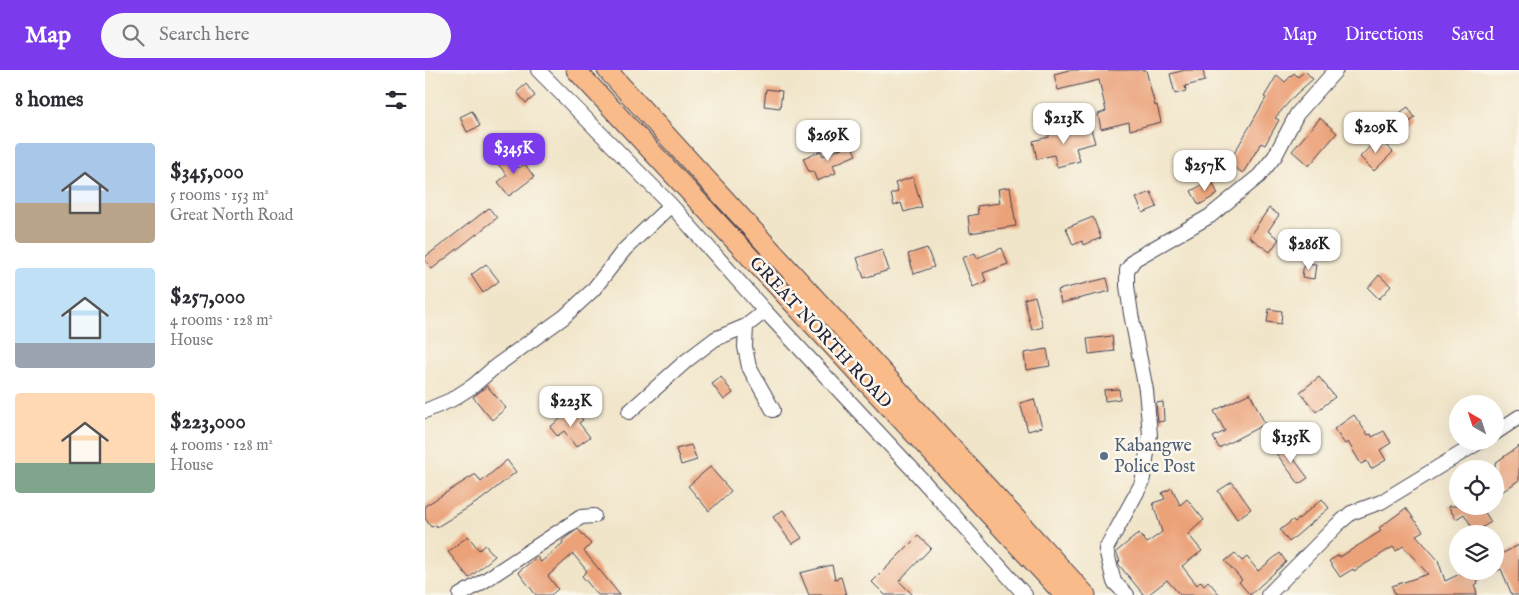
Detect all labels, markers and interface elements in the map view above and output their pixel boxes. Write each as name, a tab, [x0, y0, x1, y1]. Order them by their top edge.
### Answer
search box	[101, 13, 451, 58]
text: Map	[25, 20, 71, 51]
icon: search	[119, 21, 147, 49]
text: Search here	[159, 23, 250, 47]
text: Map	[1283, 24, 1317, 47]
text: Directions	[1345, 24, 1423, 47]
text: Saved	[1451, 24, 1494, 47]
icon: filters	[382, 86, 410, 114]
text: 8 homes	[15, 87, 83, 114]
pin: $213K	[1029, 102, 1099, 145]
text: $213K	[1044, 109, 1084, 129]
pin: $209K	[1341, 112, 1411, 154]
text: $209K	[1355, 118, 1397, 138]
pin: $269K	[793, 119, 863, 162]
text: $269K	[807, 126, 849, 146]
pin: $345K	[479, 132, 549, 175]
text: $345K	[494, 139, 534, 159]
pin: $257K	[1170, 150, 1240, 192]
text: $257K	[1184, 156, 1226, 176]
text: $345,000	[170, 159, 244, 186]
icon: home	[55, 163, 115, 223]
text: 5 rooms · 153 m²	[170, 186, 269, 206]
text: Great North Road	[170, 206, 293, 226]
pin: $286K	[1274, 228, 1344, 271]
text: $286K	[1289, 235, 1329, 255]
street label: GREAT NORTH ROAD	[744, 252, 896, 414]
text: $257,000	[170, 284, 245, 311]
icon: home	[55, 288, 115, 348]
text: 4 rooms · 128 m²	[170, 311, 273, 331]
text: House	[170, 331, 213, 351]
pin: $223K	[536, 386, 606, 428]
text: $223K	[550, 392, 592, 412]
north arrow	[1449, 395, 1504, 450]
map controls	[1449, 395, 1504, 580]
text: $223,000	[170, 409, 246, 436]
icon: home	[55, 413, 115, 473]
pin: $135K	[1256, 422, 1326, 464]
text: $135K	[1272, 428, 1310, 448]
place label: Kabangwe Police Post	[1114, 435, 1196, 479]
text: 4 rooms · 128 m²	[170, 436, 273, 456]
marker: Kabangwe Police Post	[1098, 450, 1110, 462]
text: House	[170, 456, 213, 476]
button: locate	[1449, 460, 1504, 515]
button: layers	[1449, 525, 1504, 580]

